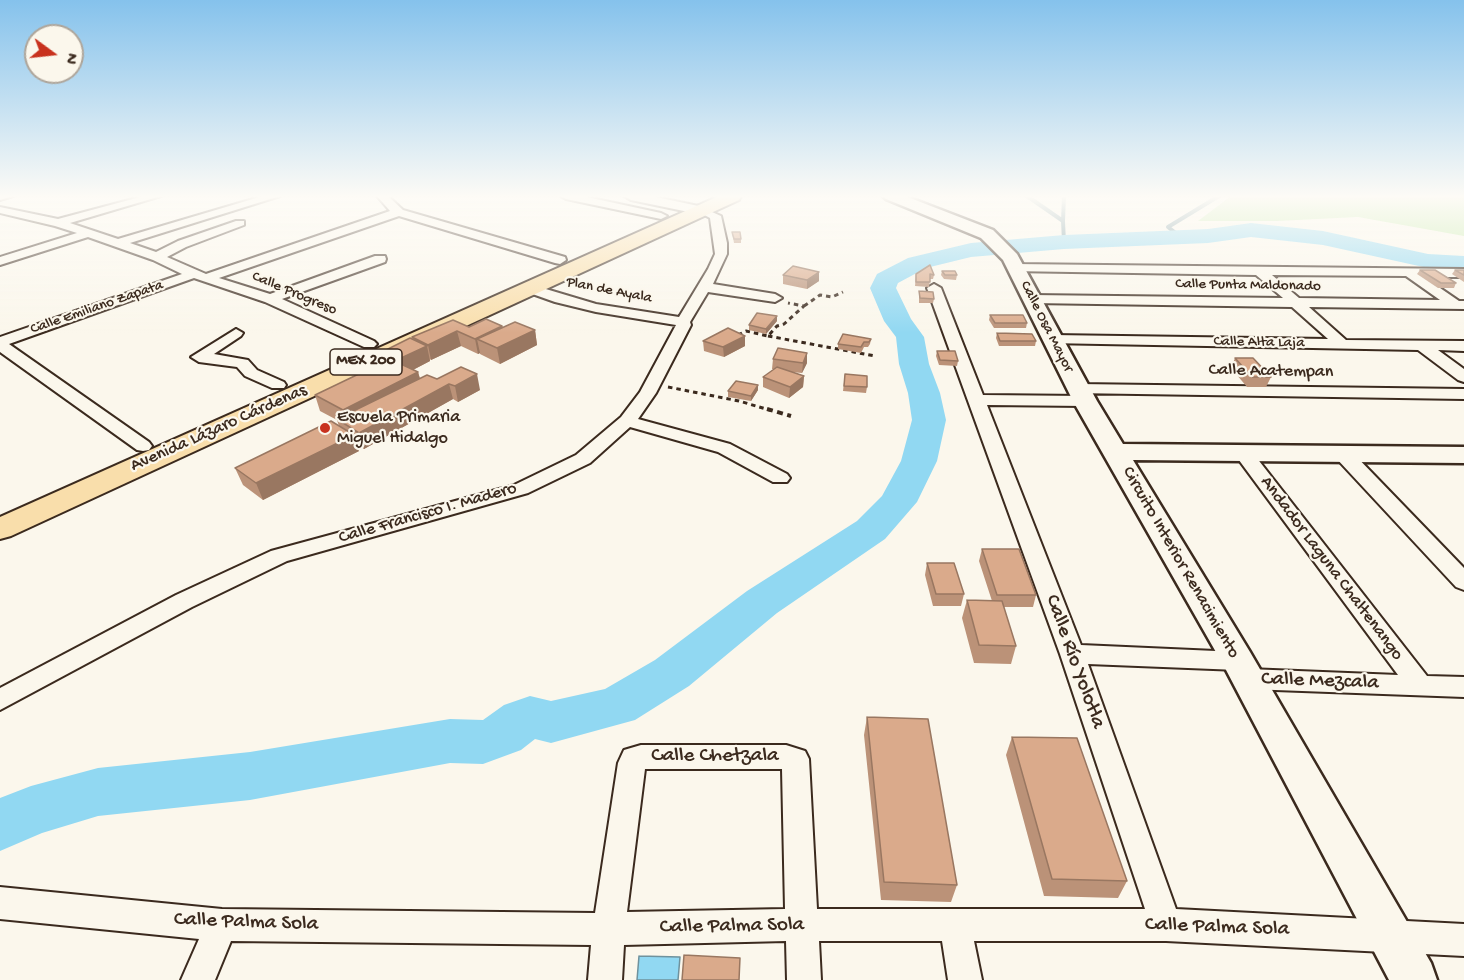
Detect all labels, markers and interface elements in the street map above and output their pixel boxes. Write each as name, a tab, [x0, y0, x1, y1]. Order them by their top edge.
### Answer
north arrow	[24, 24, 84, 84]
text: N	[59, 51, 80, 66]
street label: Calle Progreso	[249, 268, 339, 320]
street label: Plan de Ayala	[565, 274, 653, 308]
street label: Calle Punta Maldonado	[1175, 276, 1321, 296]
street label: Calle Emiliano Zapata	[28, 277, 166, 339]
street label: Calle Osa Mayor	[1015, 278, 1077, 376]
street label: Calle Alta Laja	[1213, 333, 1305, 353]
road number: MEX 200	[330, 349, 402, 375]
street label: Calle Acatempan	[1208, 360, 1334, 384]
street label: Avenida Lázaro Cárdenas	[127, 380, 311, 478]
place label: Escuela Primaria Miguel Hidalgo	[337, 407, 460, 450]
marker: Escuela Primaria Miguel Hidalgo	[318, 421, 332, 435]
street label: Circuito Interior Renacimiento	[1116, 463, 1244, 663]
street label: Andador Laguna Chaltenango	[1255, 473, 1407, 665]
street label: Calle Francisco I. Madero	[337, 478, 519, 550]
street label: Calle Río Yolotla	[1038, 592, 1110, 732]
street label: Calle Mezcala	[1261, 667, 1379, 697]
street label: Calle Chetzala	[651, 744, 779, 770]
street label: Calle Palma Sola	[173, 908, 319, 938]
street label: Calle Palma Sola	[660, 913, 804, 941]
street label: Calle Palma Sola	[1144, 913, 1290, 943]

